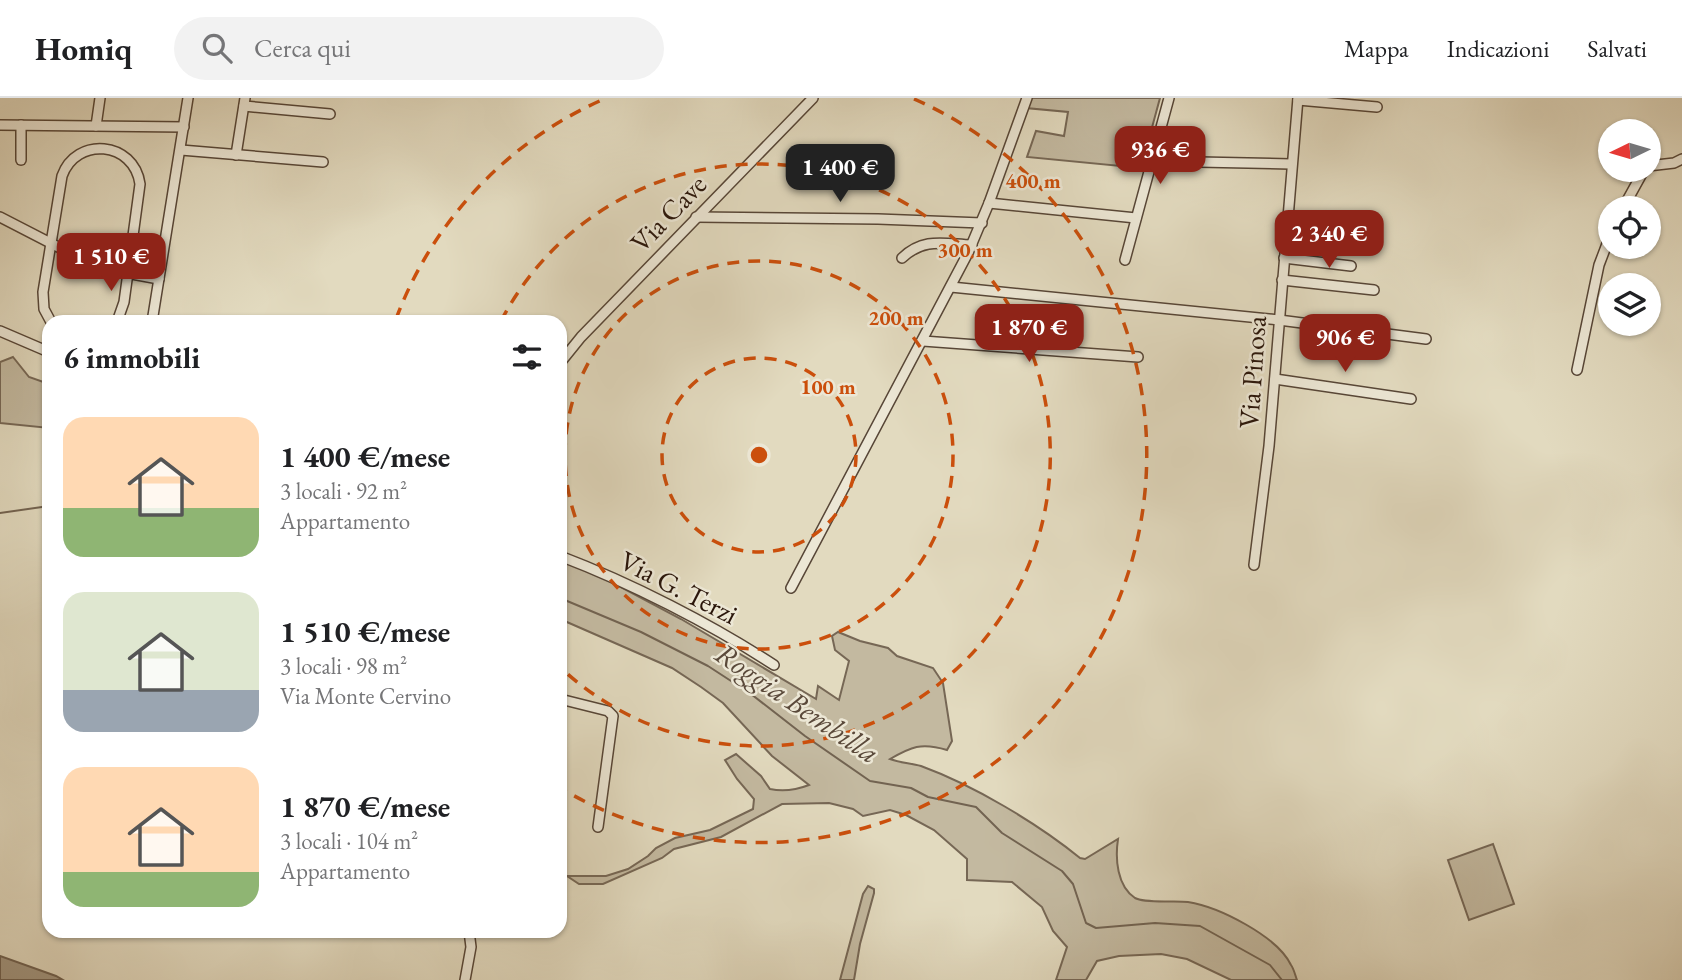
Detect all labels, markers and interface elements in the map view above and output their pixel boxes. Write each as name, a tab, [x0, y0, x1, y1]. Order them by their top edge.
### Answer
search box	[174, 17, 664, 80]
text: Homiq	[35, 27, 132, 70]
icon: search	[198, 29, 236, 67]
text: Cerca qui	[254, 31, 351, 65]
text: Mappa	[1344, 33, 1409, 64]
text: Indicazioni	[1447, 33, 1549, 64]
text: Salvati	[1587, 33, 1647, 64]
north arrow	[1598, 119, 1661, 182]
map controls	[1598, 119, 1661, 336]
pin: 936 €	[1111, 126, 1209, 186]
text: 936 €	[1131, 134, 1189, 164]
pin: 1 400 €	[775, 144, 905, 204]
text: 1 400 €	[802, 152, 878, 182]
street label: Via Cave	[622, 166, 714, 260]
text: 400 m	[1005, 167, 1061, 194]
button: locate	[1598, 196, 1661, 259]
pin: 2 340 €	[1264, 211, 1394, 270]
text: 2 340 €	[1291, 218, 1367, 248]
pin: 1 510 €	[46, 234, 176, 293]
text: 300 m	[937, 236, 993, 263]
text: 1 510 €	[73, 241, 149, 271]
button: layers	[1598, 273, 1661, 336]
text: 200 m	[868, 304, 924, 331]
pin: 1 870 €	[964, 304, 1094, 364]
text: 1 870 €	[991, 312, 1067, 342]
street label: Via Pinosa	[1230, 314, 1274, 430]
pin: 906 €	[1296, 314, 1394, 374]
text: 906 €	[1316, 322, 1374, 352]
text: 6 immobili	[63, 338, 200, 377]
icon: filters	[508, 338, 546, 376]
text: 100 m	[800, 373, 856, 400]
text: 1 400 €/mese	[280, 437, 450, 476]
centre of rings	[747, 443, 771, 467]
icon: home	[119, 445, 203, 529]
text: 3 locali · 92 m²	[280, 476, 407, 506]
text: Appartamento	[280, 506, 410, 536]
street label: Via G. Terzi	[614, 542, 744, 632]
text: 1 510 €/mese	[280, 612, 450, 651]
icon: home	[119, 620, 203, 704]
water label: Roggia Bembilla	[708, 633, 887, 772]
text: 3 locali · 98 m²	[280, 651, 407, 681]
text: Via Monte Cervino	[280, 681, 451, 711]
text: 1 870 €/mese	[280, 787, 450, 826]
icon: home	[119, 795, 203, 879]
text: 3 locali · 104 m²	[280, 826, 418, 856]
text: Appartamento	[280, 856, 410, 886]

